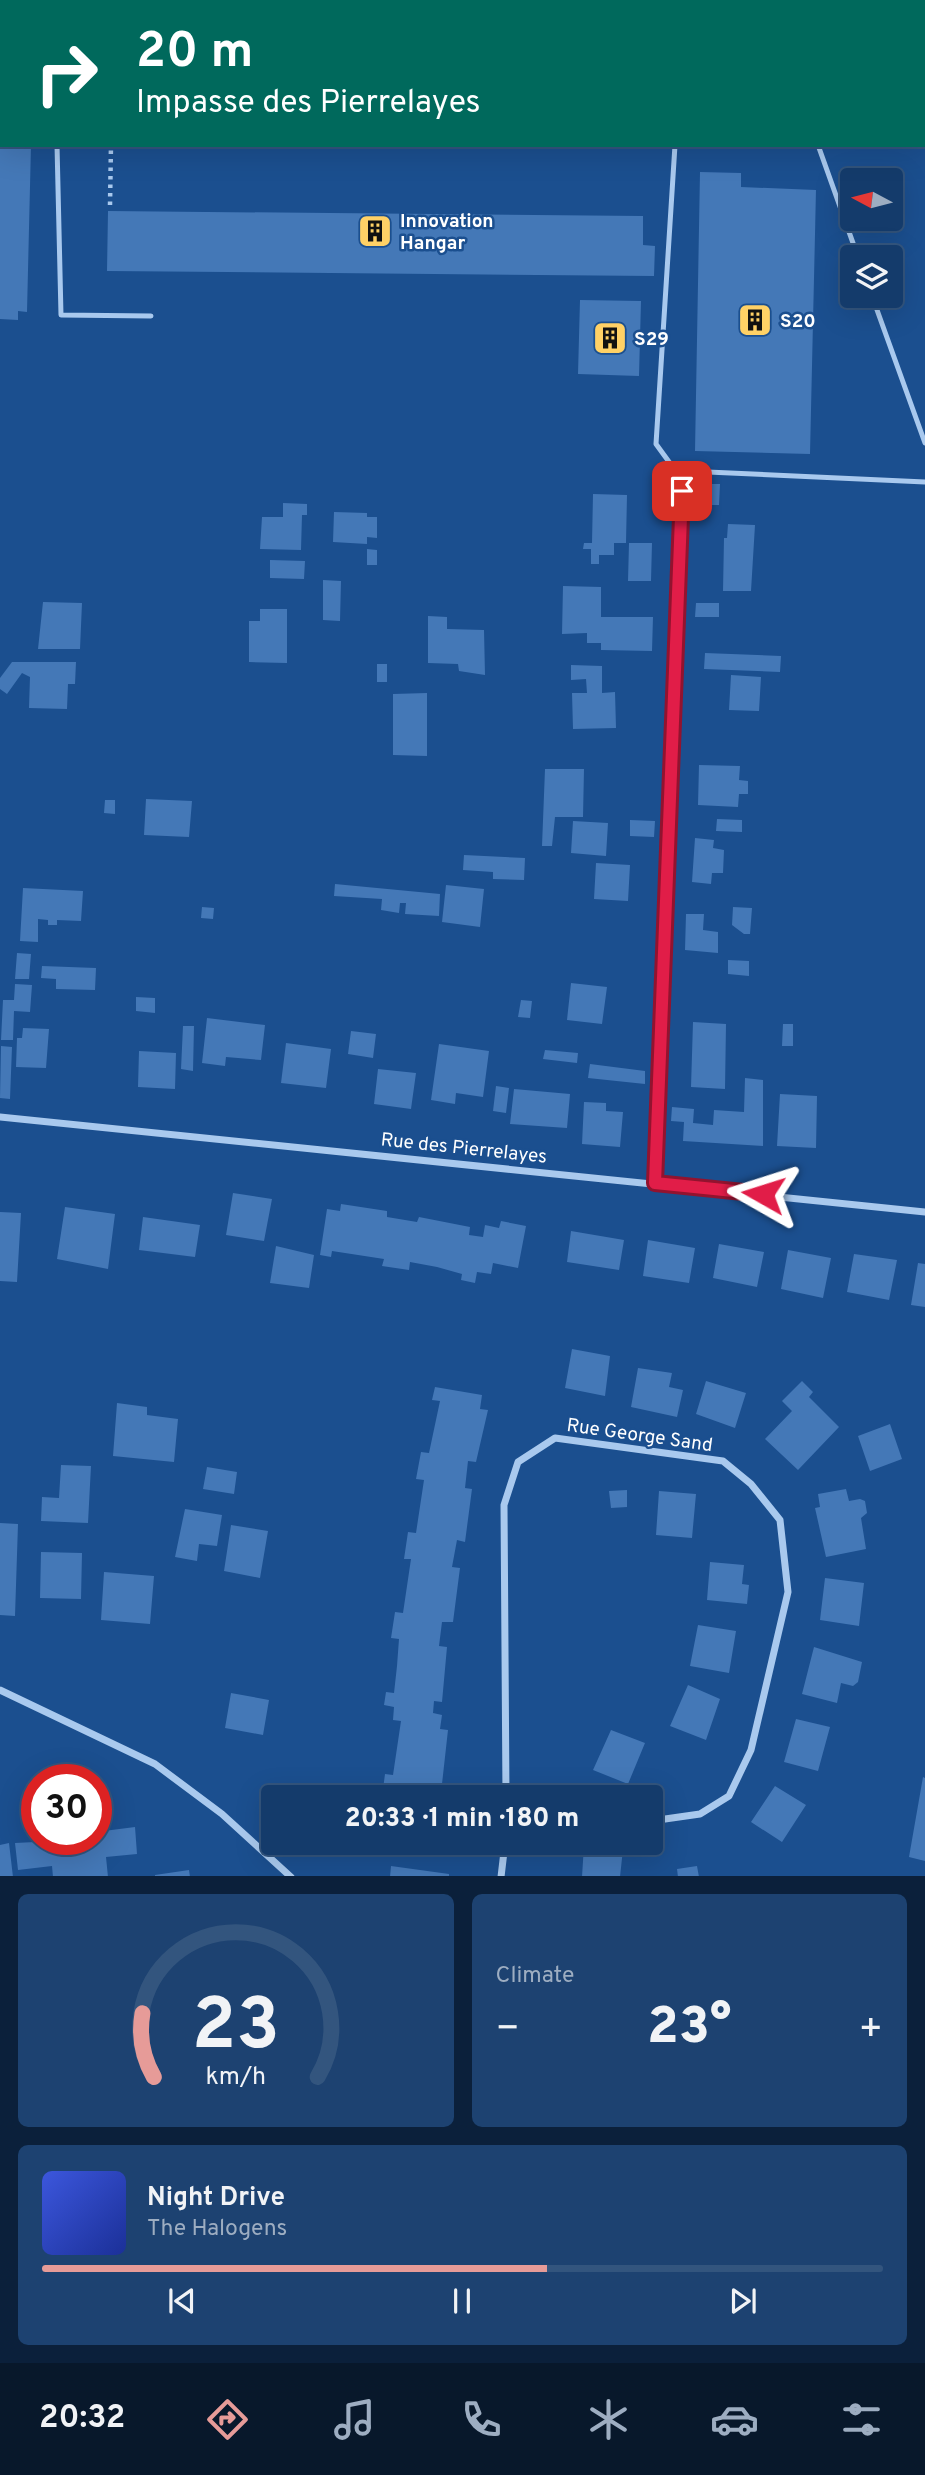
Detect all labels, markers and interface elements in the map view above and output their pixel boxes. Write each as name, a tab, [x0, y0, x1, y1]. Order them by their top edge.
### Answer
text: 20 m	[136, 23, 253, 85]
icon: right	[21, 28, 112, 119]
text: Impasse des Pierrelayes	[136, 84, 481, 124]
north arrow	[840, 168, 903, 231]
map controls	[840, 168, 903, 308]
place label: Innovation Hangar	[400, 210, 494, 256]
building icon: Innovation Hangar	[356, 212, 394, 250]
button: layers	[840, 245, 903, 308]
building icon: S20	[736, 301, 774, 339]
place label: S20	[780, 310, 816, 334]
building icon: S29	[591, 319, 629, 357]
place label: S29	[634, 328, 669, 352]
pin	[652, 461, 712, 521]
icon: arrive	[663, 472, 701, 510]
street label: Rue des Pierrelayes	[379, 1128, 548, 1170]
position arrow	[726, 1157, 800, 1231]
street label: Rue George Sand	[565, 1414, 714, 1458]
speed limit sign: 30	[21, 1764, 112, 1855]
text: 20:33 · 1 min · 180 m	[345, 1803, 579, 1836]
text: Climate	[496, 1962, 574, 1991]
text: 23	[192, 1983, 280, 2075]
text: 23°	[647, 1996, 732, 2062]
text: −	[496, 2006, 520, 2055]
text: +	[858, 2006, 883, 2055]
text: km/h	[205, 2061, 266, 2093]
text: Night Drive	[147, 2182, 285, 2215]
text: The Halogens	[147, 2215, 287, 2244]
icon: previous	[163, 2282, 201, 2320]
icon: pause	[443, 2282, 481, 2320]
icon: next	[724, 2282, 762, 2320]
icon: directions	[203, 2395, 252, 2444]
icon: music	[330, 2395, 379, 2444]
icon: phone	[457, 2395, 506, 2444]
icon: climate	[584, 2395, 633, 2444]
icon: car	[710, 2395, 759, 2444]
icon: filters	[837, 2395, 886, 2444]
text: 20:32	[39, 2399, 125, 2439]

